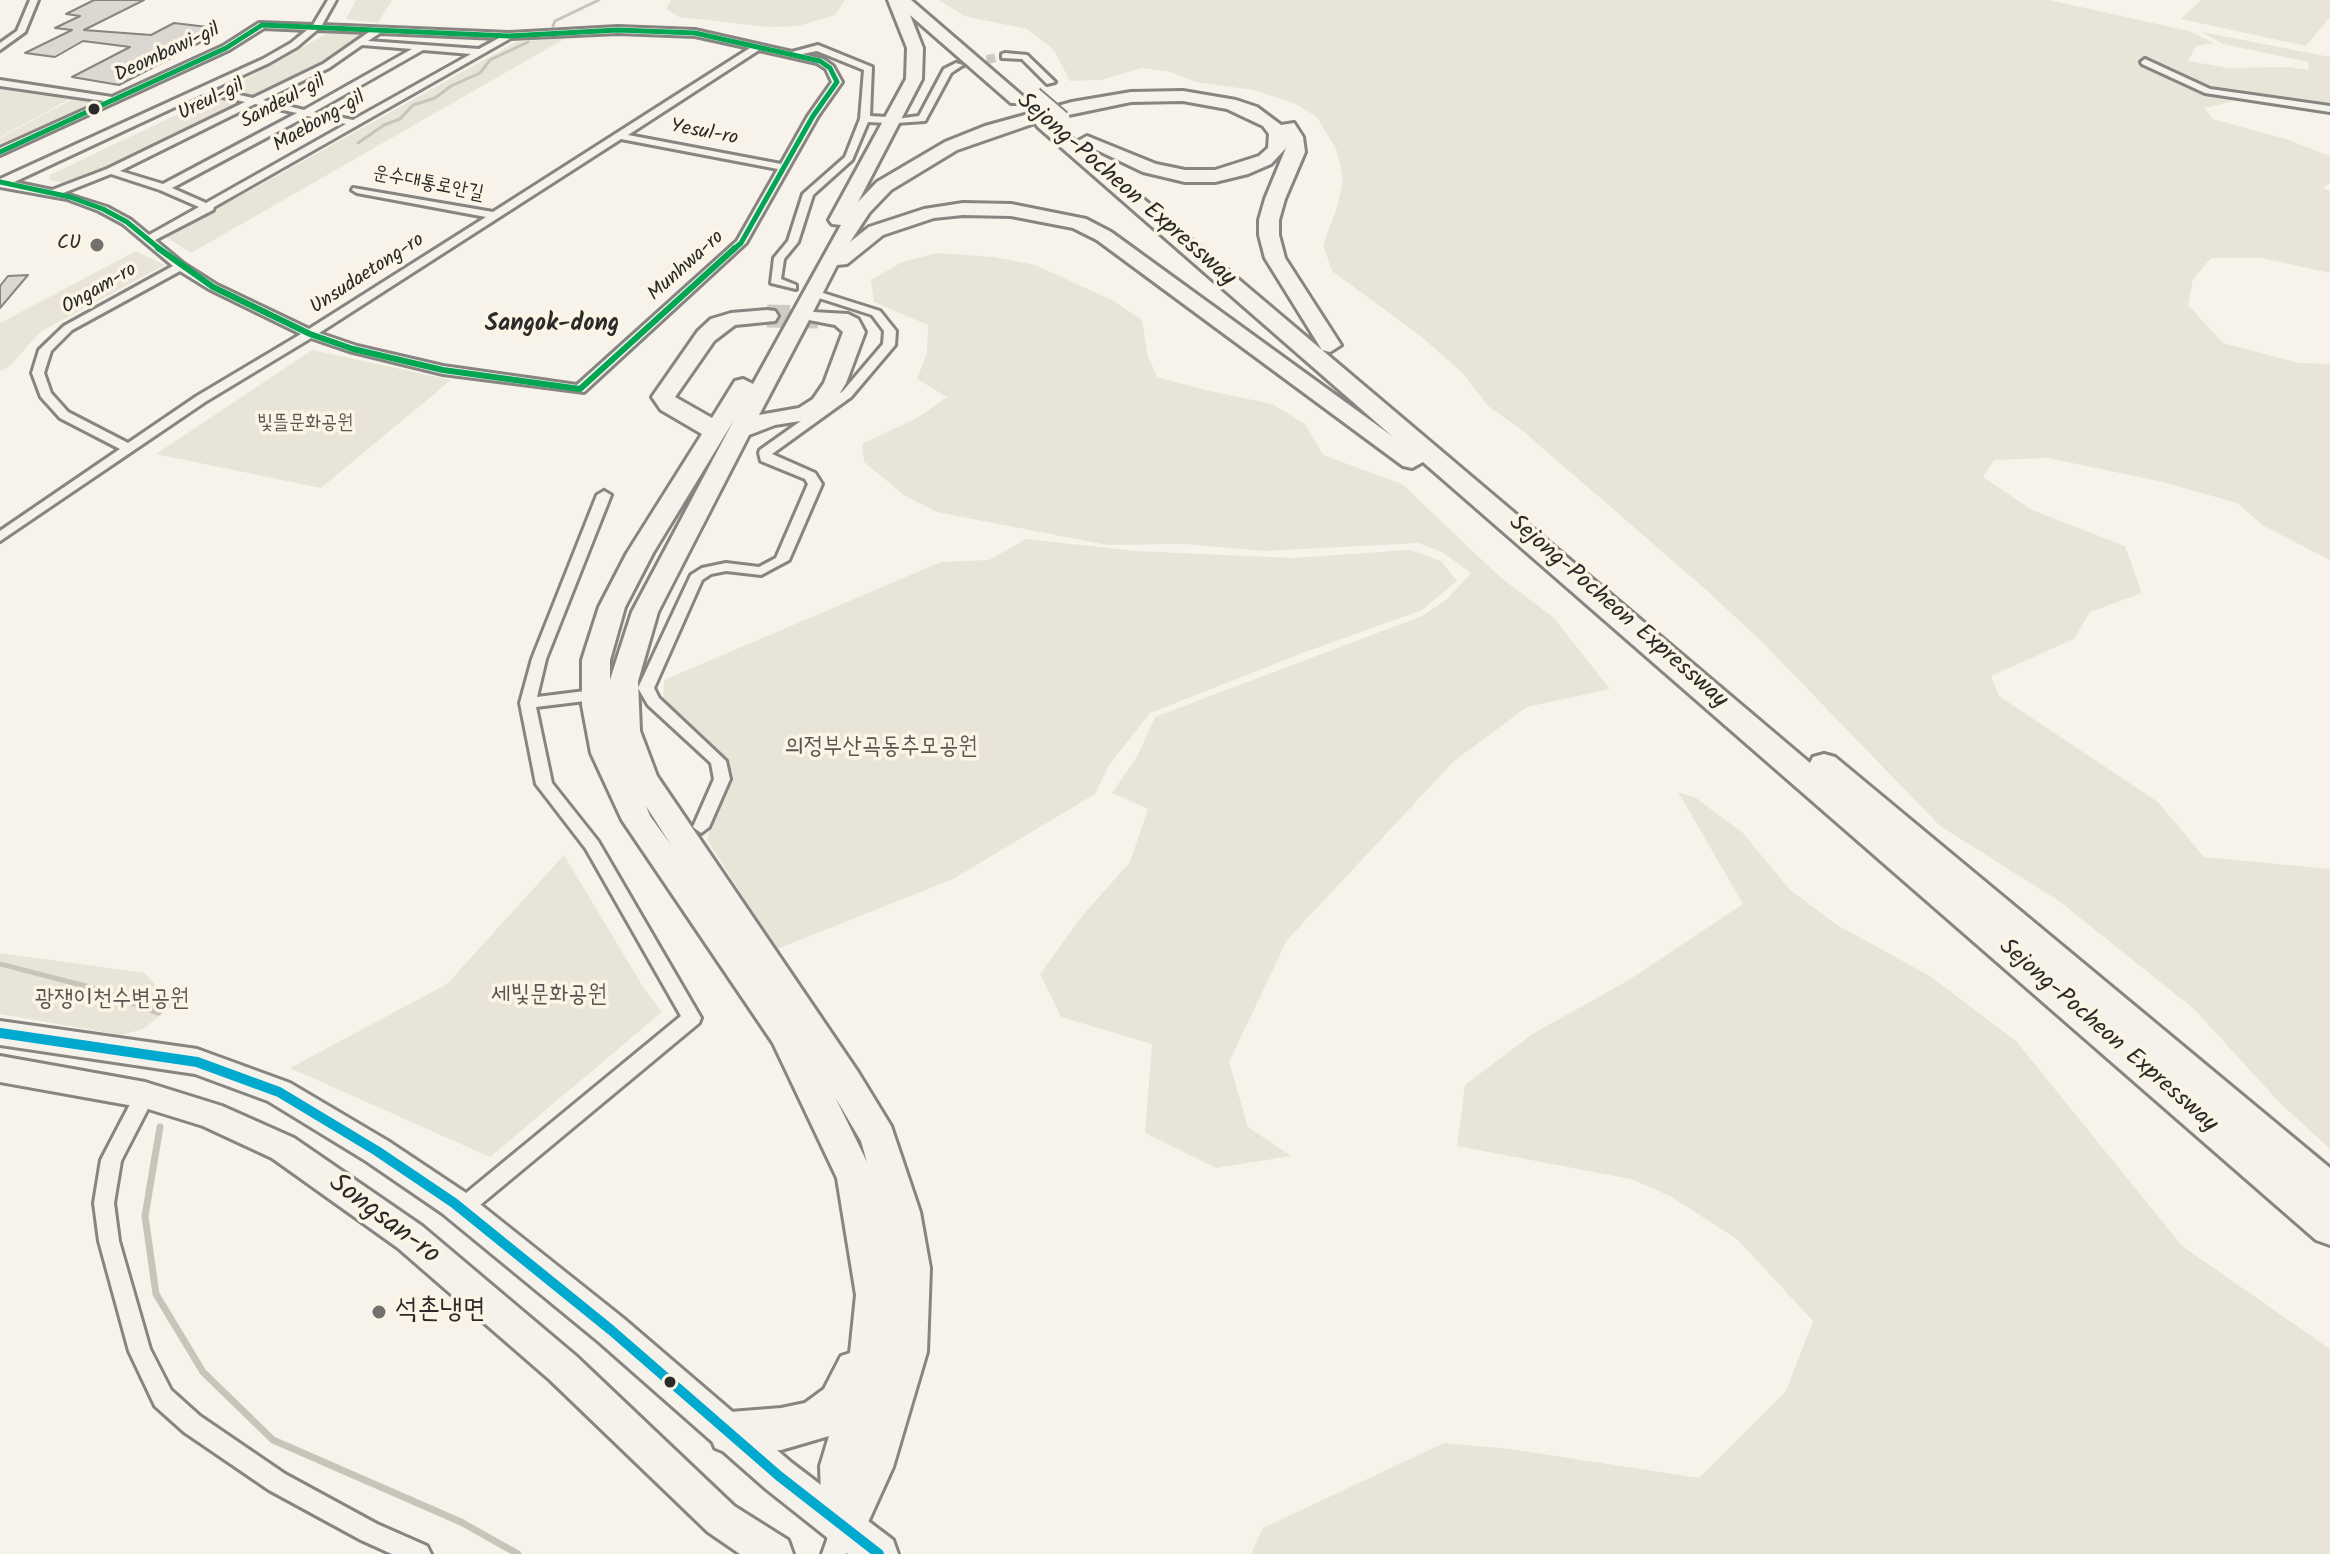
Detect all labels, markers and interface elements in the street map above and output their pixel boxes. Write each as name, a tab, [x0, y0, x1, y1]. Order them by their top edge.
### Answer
street label: Deombawi-gil	[112, 19, 224, 89]
street label: Sandeul-gil	[238, 71, 330, 135]
street label: Ureul-gil	[175, 75, 249, 127]
street label: Maebong-gil	[270, 87, 370, 159]
street label: Sejong-Pocheon Expressway	[1010, 88, 1240, 294]
unlabelled marker	[86, 101, 102, 117]
street label: Yesul-ro	[668, 116, 740, 152]
street label: 운수대통로안길	[370, 162, 486, 208]
street label: Munhwa-ro	[644, 226, 730, 308]
street label: Unsudaetong-ro	[307, 229, 429, 321]
place label: CU	[57, 233, 81, 257]
marker: CU	[88, 236, 106, 254]
street label: Ongam-ro	[58, 259, 142, 321]
district label: Sangok-dong	[485, 312, 619, 340]
park label: 빛뜰문화공원	[257, 413, 353, 437]
street label: Sejong-Pocheon Expressway	[1502, 510, 1732, 716]
park label: 의정부산곡동추모공원	[784, 735, 978, 763]
street label: Sejong-Pocheon Expressway	[1992, 934, 2222, 1140]
park label: 세빛문화공원	[491, 983, 607, 1011]
park label: 광쟁이천수변공원	[35, 987, 189, 1015]
street label: Songsan-ro	[321, 1168, 445, 1274]
place label: 석촌냉면	[395, 1295, 485, 1329]
marker: 석촌냉면	[370, 1303, 388, 1321]
unlabelled marker	[662, 1374, 678, 1390]

